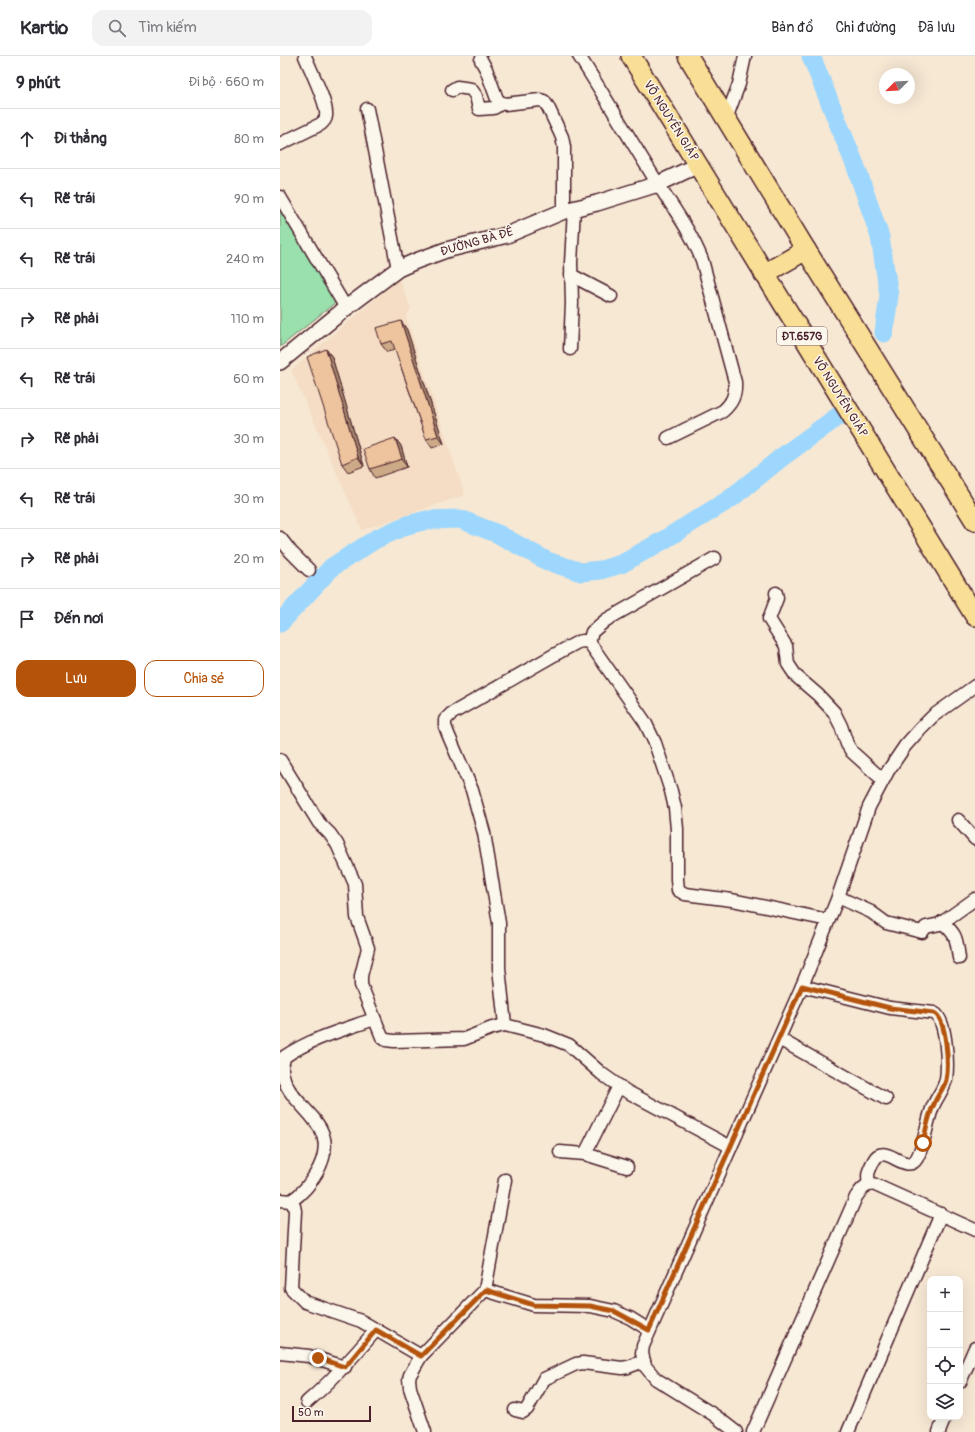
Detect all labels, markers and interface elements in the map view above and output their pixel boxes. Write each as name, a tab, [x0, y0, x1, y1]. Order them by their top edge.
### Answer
search box	[92, 10, 372, 46]
text: Kartio	[20, 16, 68, 40]
icon: search	[106, 17, 128, 39]
text: Tìm kiếm	[138, 18, 197, 37]
text: Bản đồ	[771, 19, 813, 36]
text: Chỉ đường	[835, 19, 896, 36]
text: Đã lưu	[918, 19, 955, 36]
north arrow	[879, 68, 915, 104]
text: 9 phút	[16, 72, 60, 93]
text: Đi bộ · 660 m	[188, 74, 264, 90]
street label: VÕ NGUYÊN GIÁP	[640, 77, 703, 164]
icon: ahead	[16, 128, 38, 150]
text: Đi thẳng	[54, 129, 107, 148]
text: 80 m	[234, 131, 264, 147]
icon: left	[16, 188, 38, 210]
text: Rẽ trái	[54, 189, 95, 208]
text: 90 m	[234, 191, 264, 207]
street label: ĐƯỜNG BÀ ĐÊ	[438, 223, 515, 260]
icon: left	[16, 248, 38, 270]
text: Rẽ trái	[54, 249, 95, 268]
text: 240 m	[226, 251, 264, 267]
icon: right	[16, 308, 38, 330]
text: Rẽ phải	[54, 309, 98, 328]
text: 110 m	[231, 311, 264, 327]
road number: ĐT.657G	[777, 327, 827, 345]
street label: VÕ NGUYÊN GIÁP	[809, 353, 872, 440]
icon: left	[16, 368, 38, 390]
text: Rẽ trái	[54, 369, 95, 388]
text: 60 m	[233, 371, 264, 387]
icon: right	[16, 428, 38, 450]
text: Rẽ phải	[54, 429, 98, 448]
text: 30 m	[234, 431, 264, 447]
icon: left	[16, 488, 38, 510]
text: Rẽ trái	[54, 489, 95, 508]
text: 30 m	[234, 491, 264, 507]
icon: right	[16, 548, 38, 570]
text: Rẽ phải	[54, 549, 98, 568]
text: 20 m	[233, 551, 264, 567]
icon: arrive	[16, 608, 38, 630]
text: Đến nơi	[54, 609, 103, 628]
button: Lưu	[16, 660, 136, 697]
button: Chia sẻ	[144, 660, 264, 697]
route start	[914, 1134, 932, 1152]
map controls	[927, 1276, 963, 1420]
button: +	[927, 1276, 963, 1312]
button: −	[927, 1312, 963, 1348]
button: locate	[927, 1348, 963, 1384]
route end	[309, 1349, 327, 1367]
button: layers	[927, 1384, 963, 1420]
scale bar	[292, 1404, 371, 1423]
text: 50 m	[298, 1406, 324, 1419]

